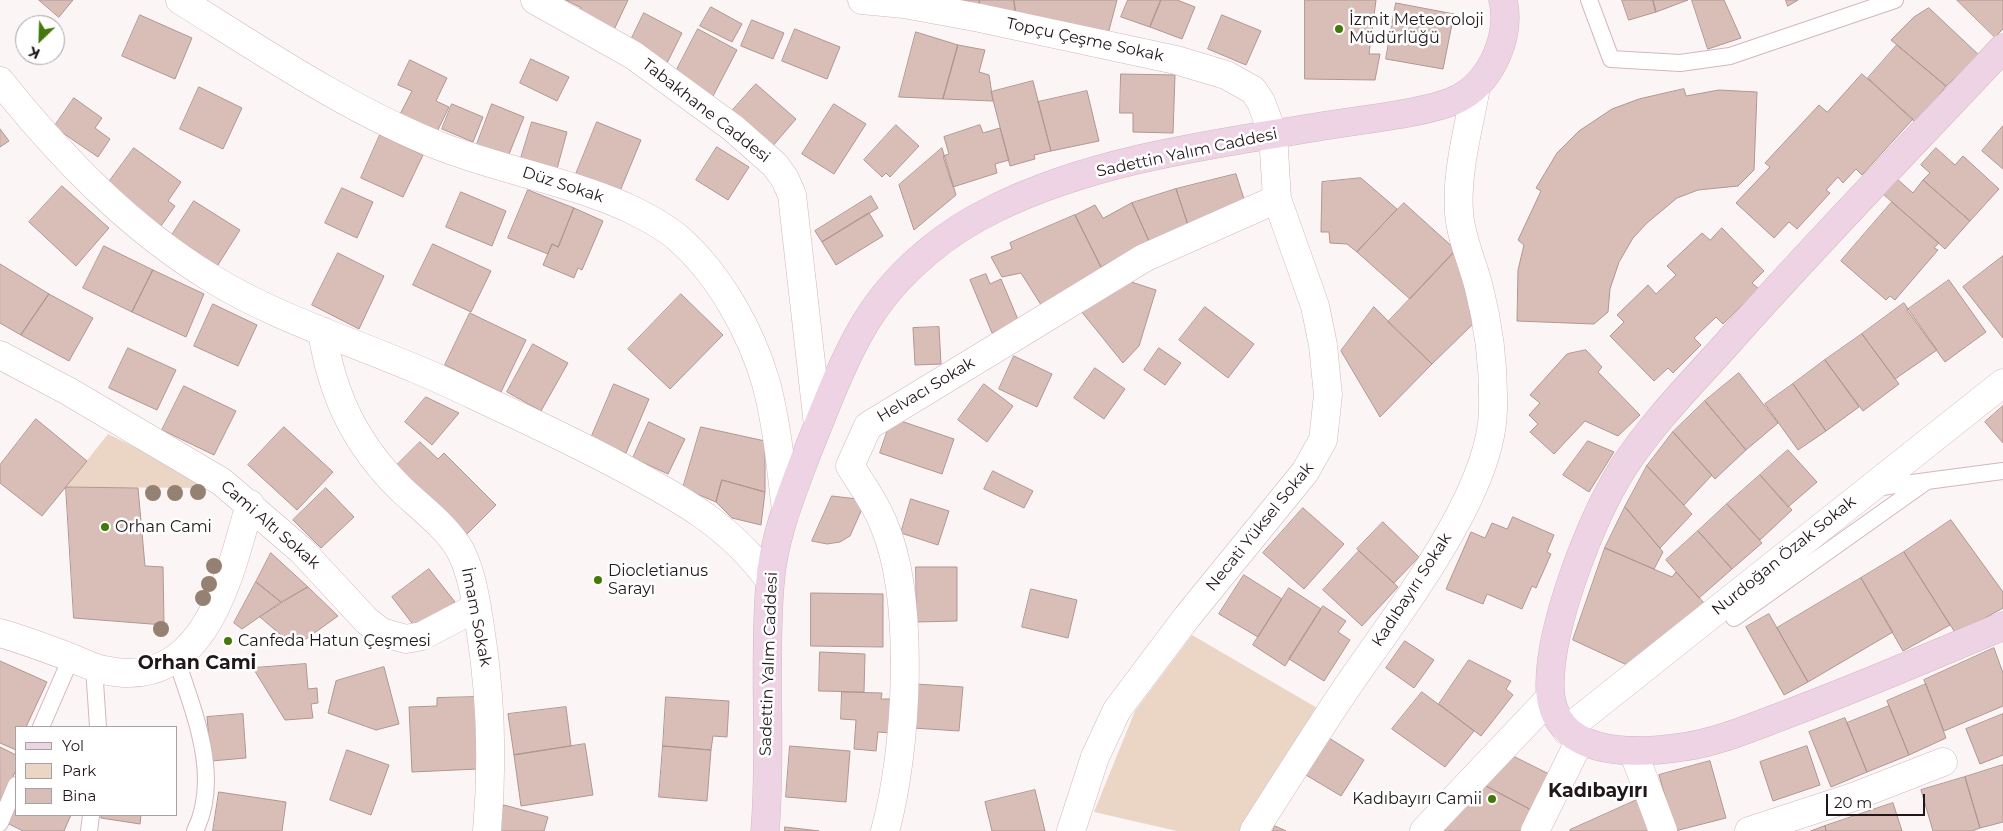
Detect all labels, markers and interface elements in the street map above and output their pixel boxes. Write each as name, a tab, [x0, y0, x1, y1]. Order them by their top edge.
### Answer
place label: İzmit Meteoroloji Müdürlüğü	[1349, 10, 1484, 48]
street label: Topçu Çeşme Sokak	[1004, 14, 1166, 66]
north arrow	[15, 15, 65, 65]
marker: İzmit Meteoroloji Müdürlüğü	[1333, 23, 1345, 35]
text: K	[26, 42, 43, 63]
street label: Tabakhane Caddesi	[638, 55, 774, 167]
street label: Sadettin Yalım Caddesi	[1095, 124, 1279, 182]
street label: Düz Sokak	[520, 163, 606, 207]
street label: Helvacı Sokak	[874, 353, 978, 427]
street label: Necati Yüksel Sokak	[1202, 459, 1318, 595]
street label: Cami Altı Sokak	[217, 477, 323, 573]
street label: Nurdoğan Özak Sokak	[1708, 492, 1860, 620]
place label: Orhan Cami	[115, 517, 212, 537]
marker: Orhan Cami	[99, 521, 111, 533]
street label: Kadıbayırı Sokak	[1368, 530, 1456, 650]
place label: Diocletianus Sarayı	[608, 561, 708, 599]
street label: İmam Sokak	[457, 566, 495, 668]
street label: Sadettin Yalım Caddesi	[756, 572, 782, 756]
marker: Diocletianus Sarayı	[592, 574, 604, 586]
place label: Canfeda Hatun Çeşmesi	[238, 631, 431, 651]
marker: Canfeda Hatun Çeşmesi	[222, 635, 234, 647]
district label: Orhan Cami	[138, 652, 256, 674]
legend	[15, 726, 178, 816]
text: Yol	[62, 736, 84, 755]
text: Park	[62, 761, 96, 780]
district label: Kadıbayırı	[1548, 780, 1648, 802]
scale bar	[1828, 784, 1927, 816]
text: Bina	[62, 786, 96, 805]
place label: Kadıbayırı Camii	[1352, 789, 1482, 809]
marker: Kadıbayırı Camii	[1486, 793, 1498, 805]
text: 20 m	[1834, 793, 1872, 812]

